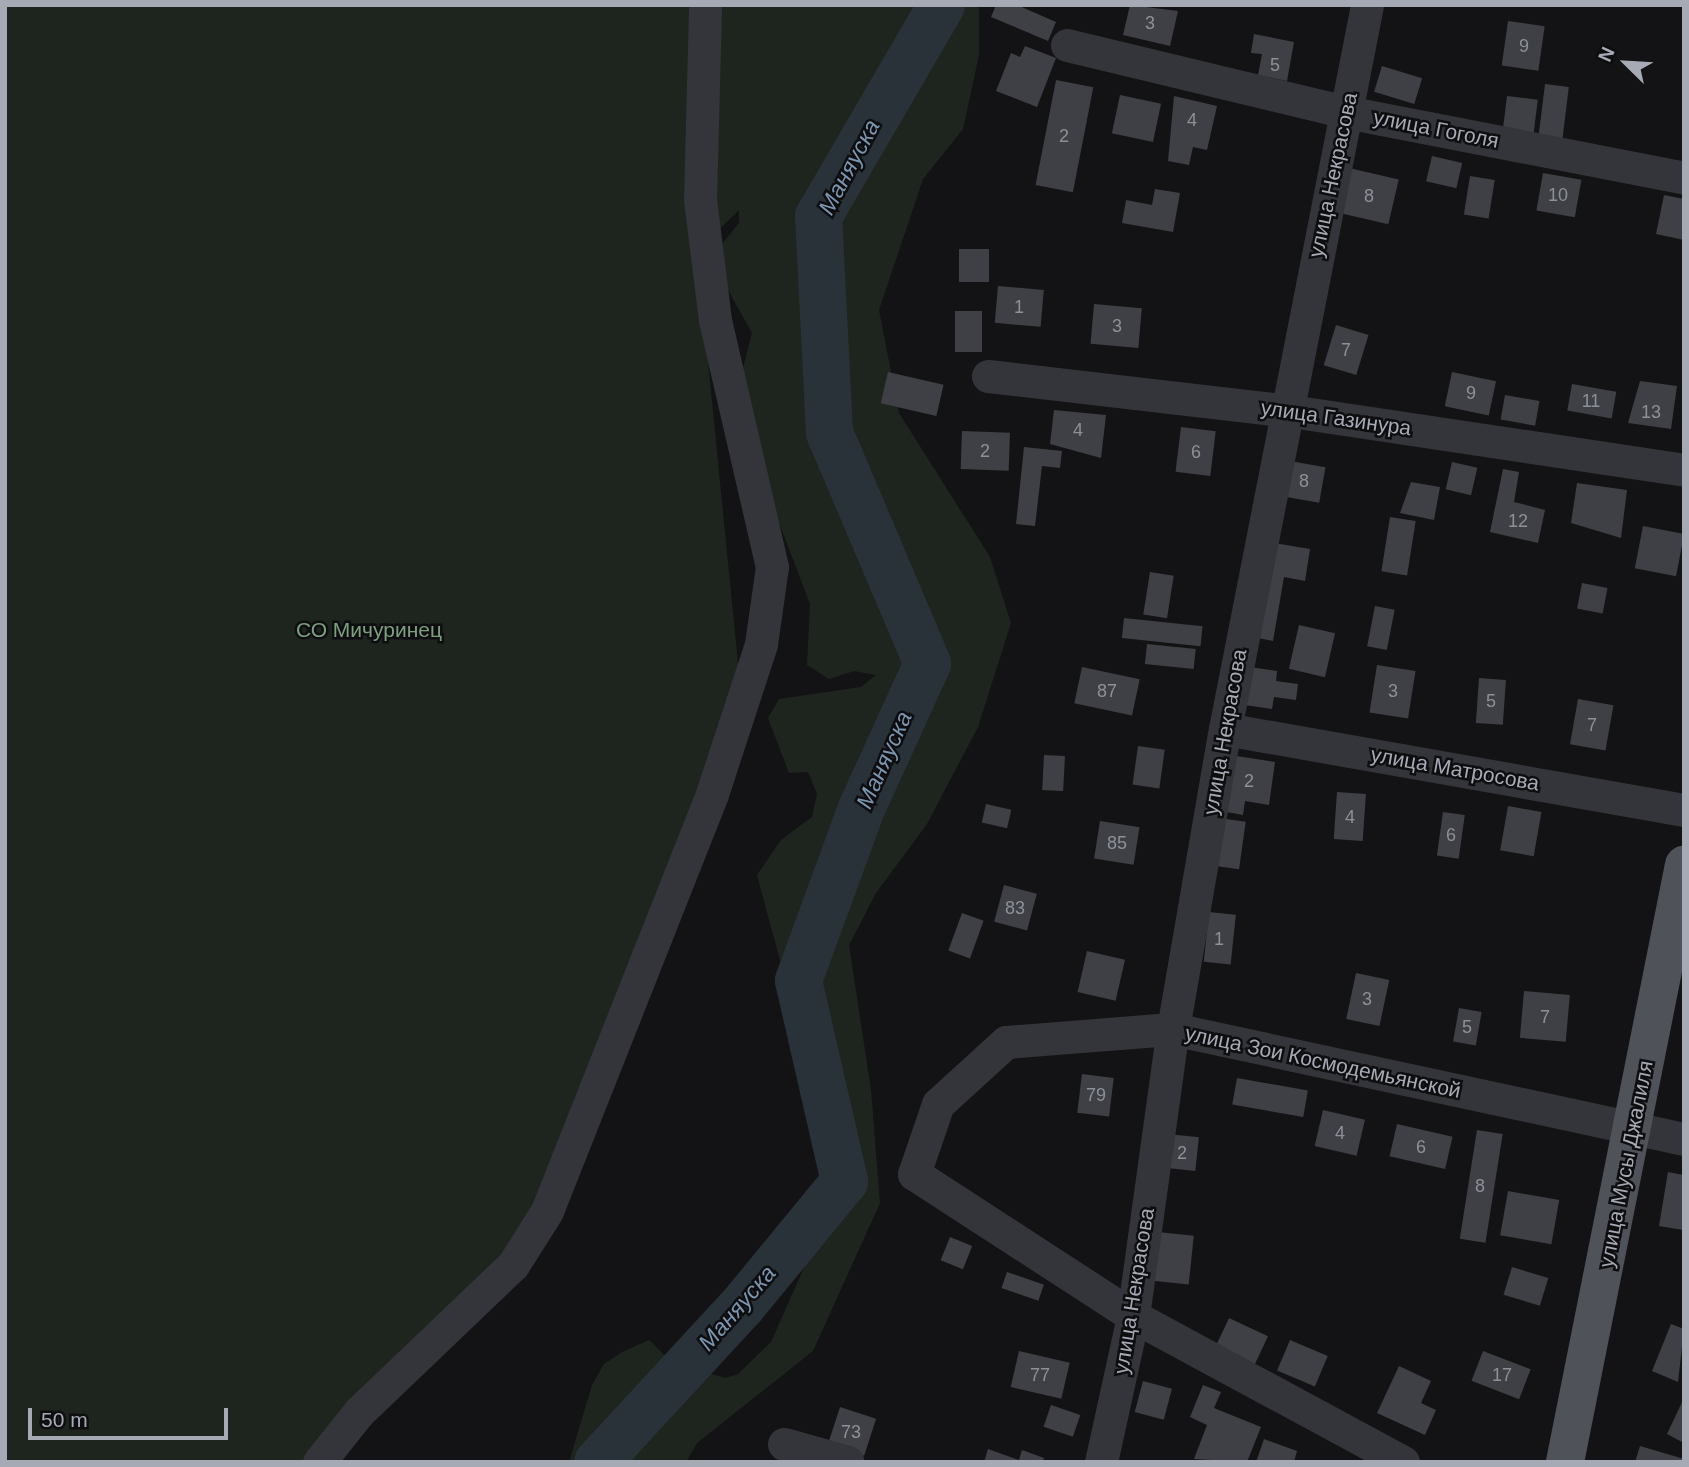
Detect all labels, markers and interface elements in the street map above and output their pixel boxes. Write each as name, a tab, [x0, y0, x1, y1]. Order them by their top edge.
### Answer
house number: 3	[1145, 12, 1155, 34]
north arrow	[1591, 28, 1661, 98]
house number: 9	[1519, 35, 1529, 57]
text: N	[1594, 44, 1619, 65]
house number: 5	[1270, 54, 1280, 76]
street label: улица Некрасова	[1303, 90, 1363, 260]
street label: улица Гоголя	[1371, 104, 1501, 154]
house number: 4	[1187, 109, 1197, 131]
water label: Маняуска	[812, 115, 886, 219]
house number: 2	[1059, 125, 1069, 147]
house number: 10	[1548, 184, 1568, 206]
house number: 8	[1364, 185, 1374, 207]
house number: 1	[1014, 296, 1024, 318]
house number: 3	[1112, 315, 1122, 337]
house number: 7	[1341, 339, 1351, 361]
house number: 9	[1466, 382, 1476, 404]
house number: 11	[1582, 390, 1600, 412]
street label: улица Газинура	[1259, 395, 1413, 441]
house number: 13	[1641, 401, 1661, 423]
house number: 4	[1073, 419, 1083, 441]
house number: 2	[980, 440, 990, 462]
house number: 6	[1191, 441, 1201, 463]
house number: 8	[1299, 470, 1309, 492]
house number: 12	[1508, 510, 1528, 532]
park label: СО Мичуринец	[296, 617, 442, 643]
street label: улица Некрасова	[1198, 647, 1252, 817]
house number: 87	[1097, 680, 1117, 702]
house number: 3	[1388, 680, 1398, 702]
house number: 5	[1486, 690, 1496, 712]
water label: Маняуска	[850, 707, 918, 813]
house number: 7	[1587, 714, 1597, 736]
street label: улица Матросова	[1369, 742, 1541, 796]
house number: 2	[1244, 770, 1254, 792]
house number: 4	[1345, 806, 1355, 828]
house number: 6	[1446, 824, 1456, 846]
house number: 85	[1107, 832, 1127, 854]
house number: 83	[1005, 897, 1025, 919]
house number: 1	[1214, 928, 1224, 950]
house number: 3	[1362, 988, 1372, 1010]
house number: 7	[1540, 1006, 1550, 1028]
house number: 5	[1462, 1016, 1472, 1038]
street label: улица Зои Космодемьянской	[1183, 1020, 1463, 1104]
street label: улица Мусы Джалиля	[1594, 1058, 1658, 1270]
house number: 79	[1086, 1084, 1106, 1106]
house number: 4	[1335, 1122, 1345, 1144]
house number: 6	[1416, 1136, 1426, 1158]
house number: 2	[1177, 1142, 1187, 1164]
house number: 8	[1475, 1175, 1485, 1197]
street label: улица Некрасова	[1108, 1206, 1160, 1376]
water label: Маняуска	[693, 1260, 781, 1356]
house number: 77	[1030, 1364, 1050, 1386]
house number: 17	[1492, 1364, 1512, 1386]
scale bar	[32, 1394, 231, 1438]
text: 50 m	[41, 1408, 88, 1431]
house number: 73	[841, 1421, 861, 1443]

